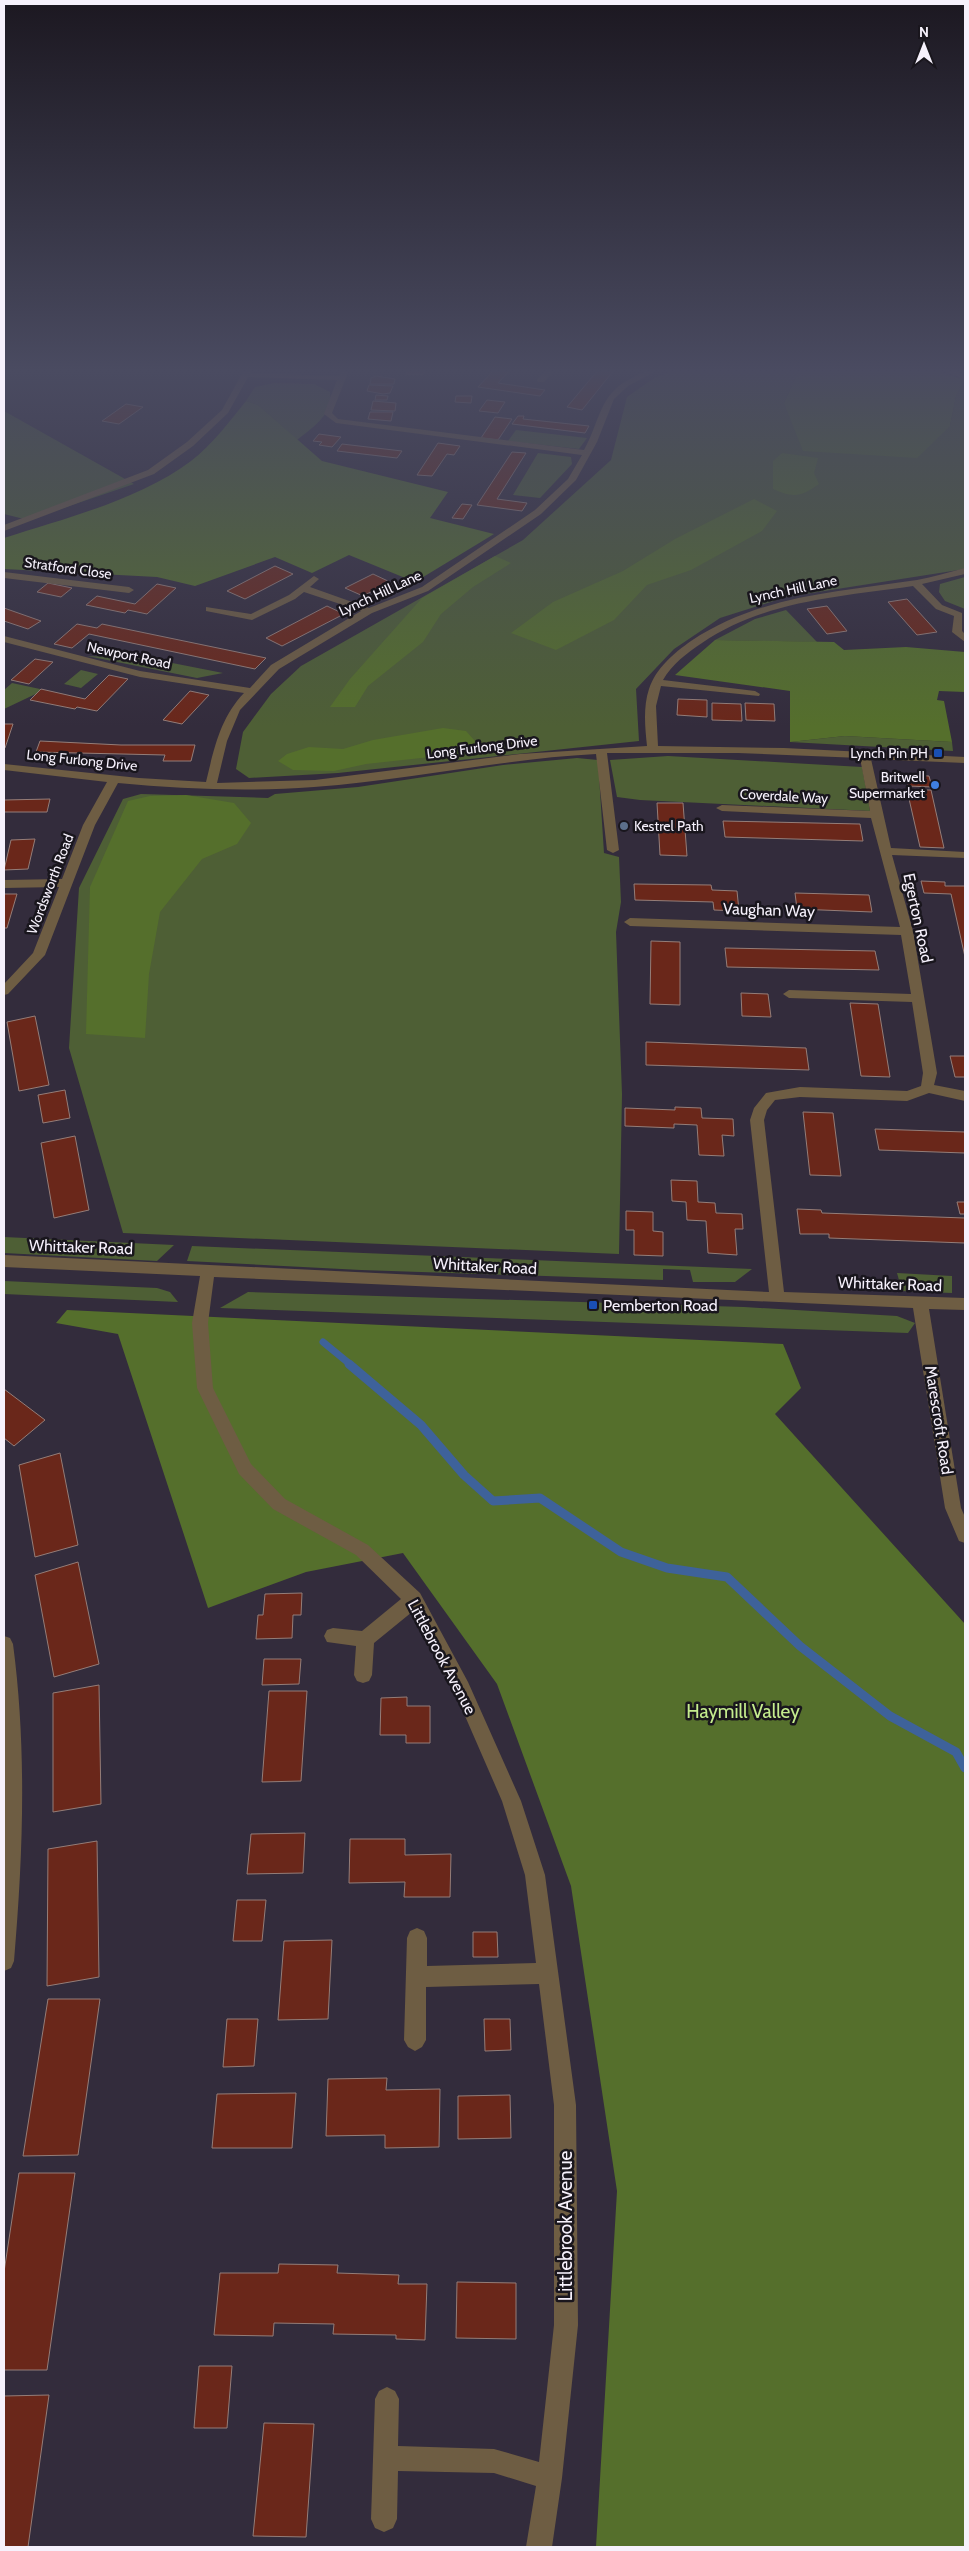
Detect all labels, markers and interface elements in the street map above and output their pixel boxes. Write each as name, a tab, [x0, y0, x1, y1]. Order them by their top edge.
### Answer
north arrow	[899, 20, 949, 70]
text: N	[919, 23, 929, 41]
street label: Stratford Close	[23, 553, 113, 583]
street label: Lynch Hill Lane	[336, 566, 424, 620]
street label: Lynch Hill Lane	[748, 571, 838, 607]
street label: Newport Road	[85, 637, 173, 673]
street label: Long Furlong Drive	[426, 731, 538, 763]
place label: Lynch Pin PH	[850, 744, 928, 762]
street label: Long Furlong Drive	[26, 745, 138, 775]
marker: Lynch Pin PH	[932, 747, 944, 759]
place label: Britwell Supermarket	[849, 768, 926, 802]
marker: Britwell Supermarket	[929, 779, 941, 791]
street label: Coverdale Way	[739, 785, 829, 807]
place label: Kestrel Path	[634, 817, 704, 835]
marker: Kestrel Path	[618, 820, 630, 832]
street label: Wordsworth Road	[23, 831, 77, 937]
street label: Egerton Road	[899, 871, 937, 965]
street label: Vaughan Way	[723, 899, 815, 921]
street label: Whittaker Road	[29, 1236, 133, 1258]
street label: Whittaker Road	[433, 1254, 537, 1278]
street label: Whittaker Road	[838, 1273, 942, 1295]
place label: Pemberton Road	[603, 1296, 718, 1315]
marker: Pemberton Road	[587, 1299, 599, 1311]
street label: Marescroft Road	[921, 1364, 957, 1476]
street label: Littlebrook Avenue	[404, 1597, 480, 1717]
park label: Haymill Valley	[686, 1700, 800, 1723]
street label: Littlebrook Avenue	[554, 2150, 577, 2301]

